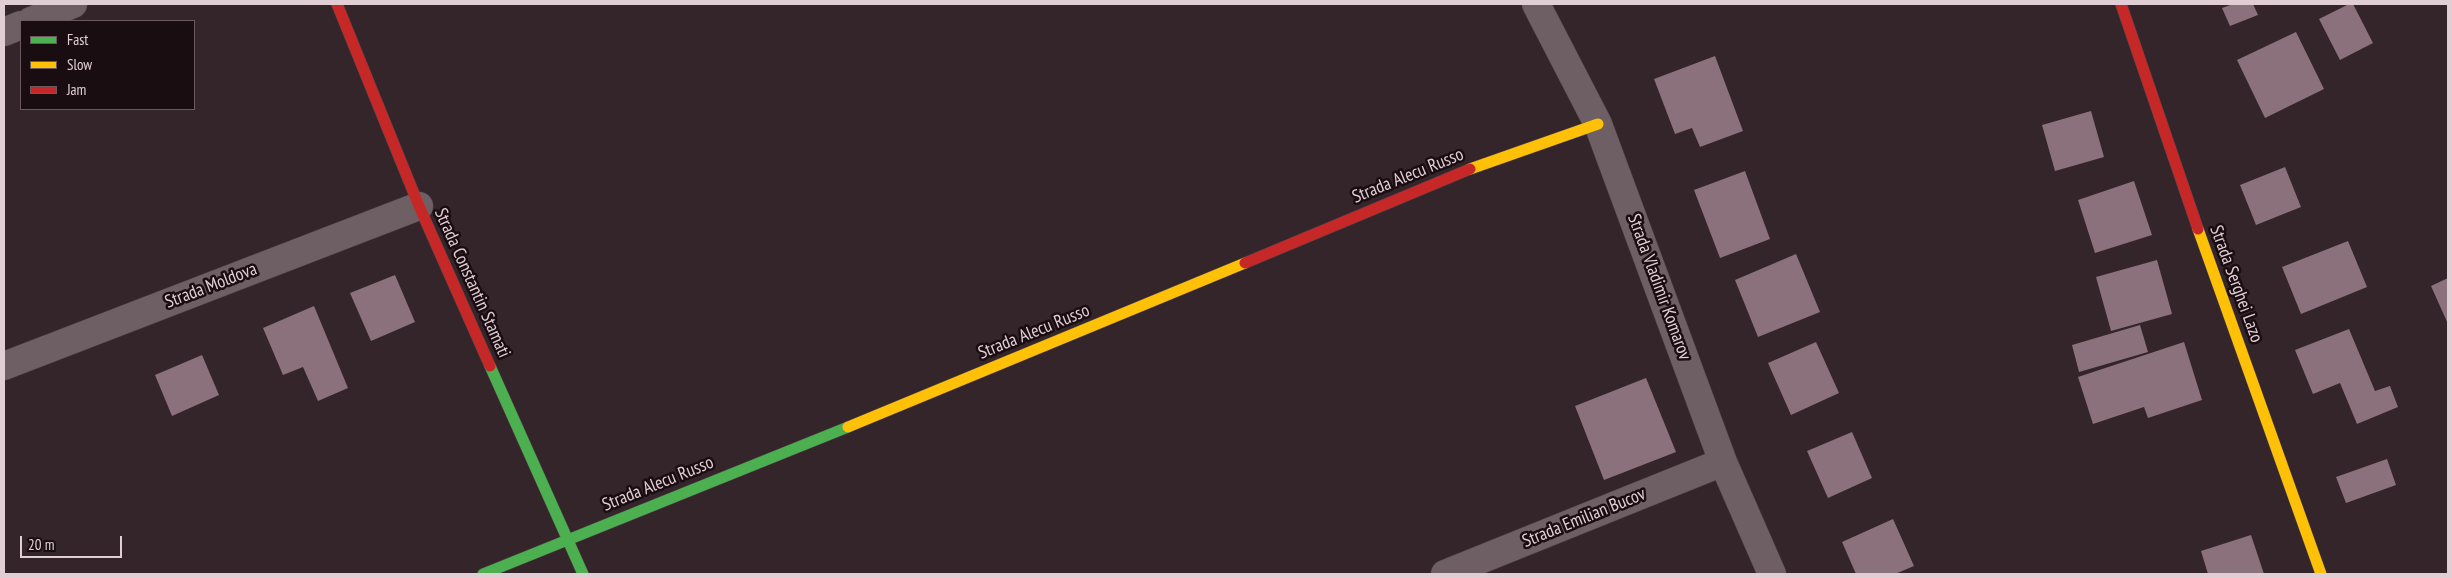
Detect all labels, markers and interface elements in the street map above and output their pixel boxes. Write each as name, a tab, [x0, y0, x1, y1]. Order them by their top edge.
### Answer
legend	[20, 20, 195, 110]
text: Fast	[67, 30, 88, 49]
text: Slow	[67, 55, 92, 74]
text: Jam	[67, 80, 86, 99]
street label: Strada Alecu Russo	[1349, 144, 1467, 208]
street label: Strada Constantin Stamati	[429, 205, 515, 361]
street label: Strada Vladimir Komarov	[1623, 211, 1695, 363]
street label: Strada Serghei Lazo	[2205, 223, 2267, 345]
street label: Strada Moldova	[162, 259, 260, 313]
street label: Strada Alecu Russo	[975, 300, 1093, 364]
street label: Strada Alecu Russo	[599, 452, 717, 516]
street label: Strada Emilian Bucov	[1519, 483, 1649, 553]
scale bar	[22, 526, 125, 558]
text: 20 m	[28, 535, 54, 554]

